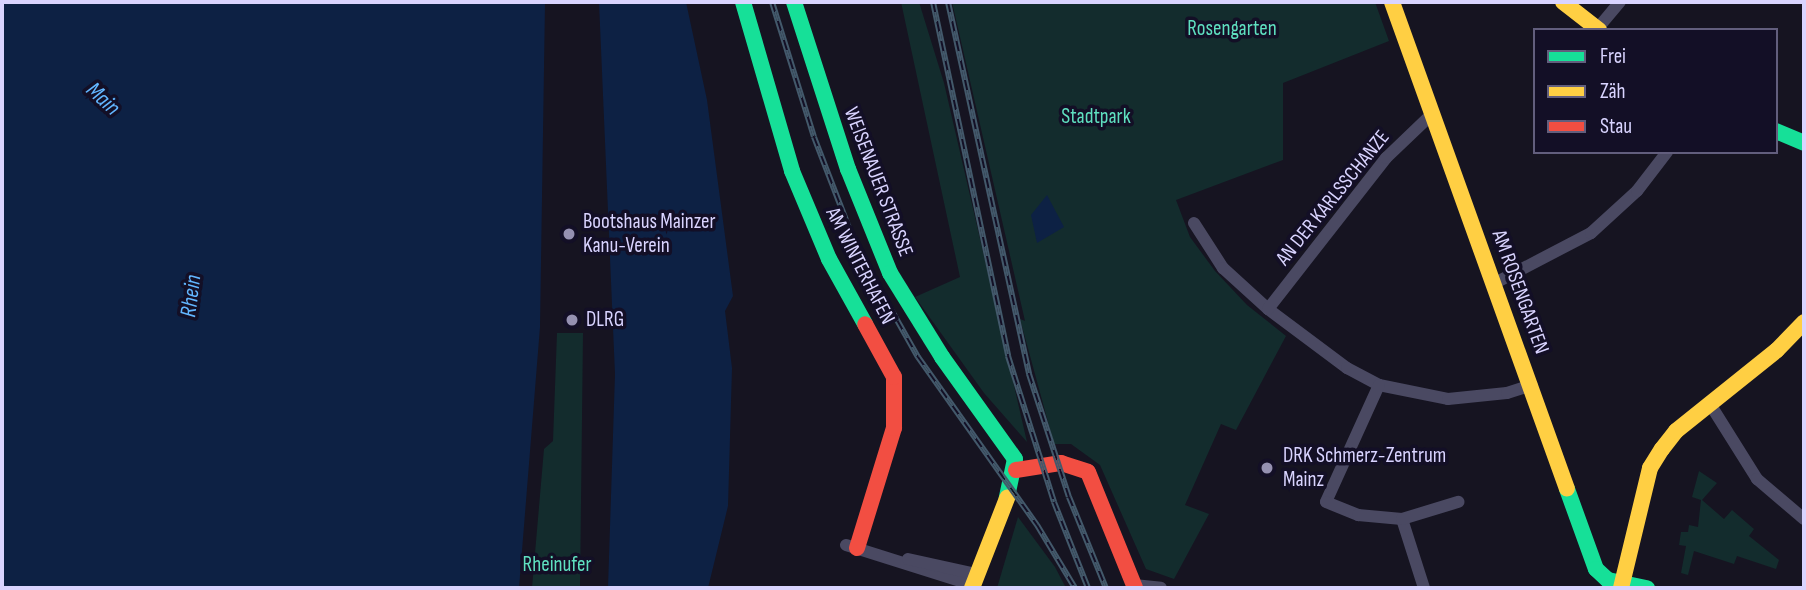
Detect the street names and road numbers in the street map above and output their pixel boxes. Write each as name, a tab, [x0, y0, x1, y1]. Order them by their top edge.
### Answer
street label: WEISENAUER STRASSE	[838, 104, 918, 260]
street label: AN DER KARLSSCHANZE	[1271, 125, 1395, 271]
street label: AM WINTERHAFEN	[820, 203, 900, 329]
street label: AM ROSENGARTEN	[1486, 227, 1554, 357]

